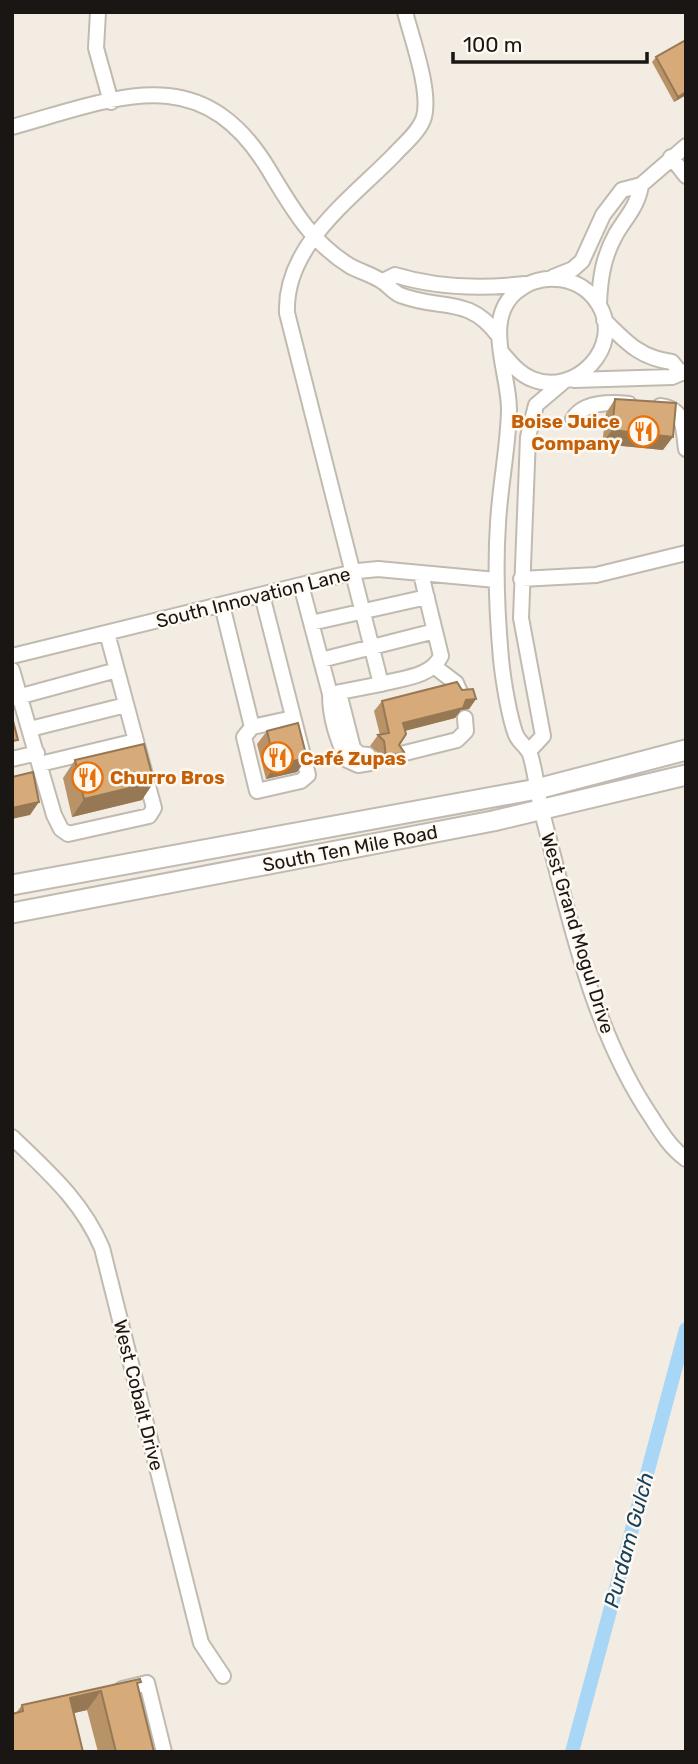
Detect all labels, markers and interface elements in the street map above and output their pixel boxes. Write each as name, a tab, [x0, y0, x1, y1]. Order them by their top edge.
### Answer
scale bar	[453, 21, 647, 65]
text: 100 m	[463, 32, 522, 57]
place label: Boise Juice Company	[511, 410, 621, 455]
restaurant icon: Boise Juice Company	[626, 415, 660, 449]
street label: South Innovation Lane	[154, 562, 353, 633]
restaurant icon: Café Zupas	[260, 741, 294, 775]
place label: Café Zupas	[300, 747, 406, 770]
restaurant icon: Churro Bros	[70, 760, 104, 794]
place label: Churro Bros	[110, 766, 225, 789]
street label: South Ten Mile Road	[261, 820, 440, 877]
street label: West Grand Mogul Drive	[536, 830, 619, 1036]
street label: West Cobalt Drive	[109, 1317, 168, 1473]
water label: Purdam Gulch	[598, 1469, 659, 1610]

